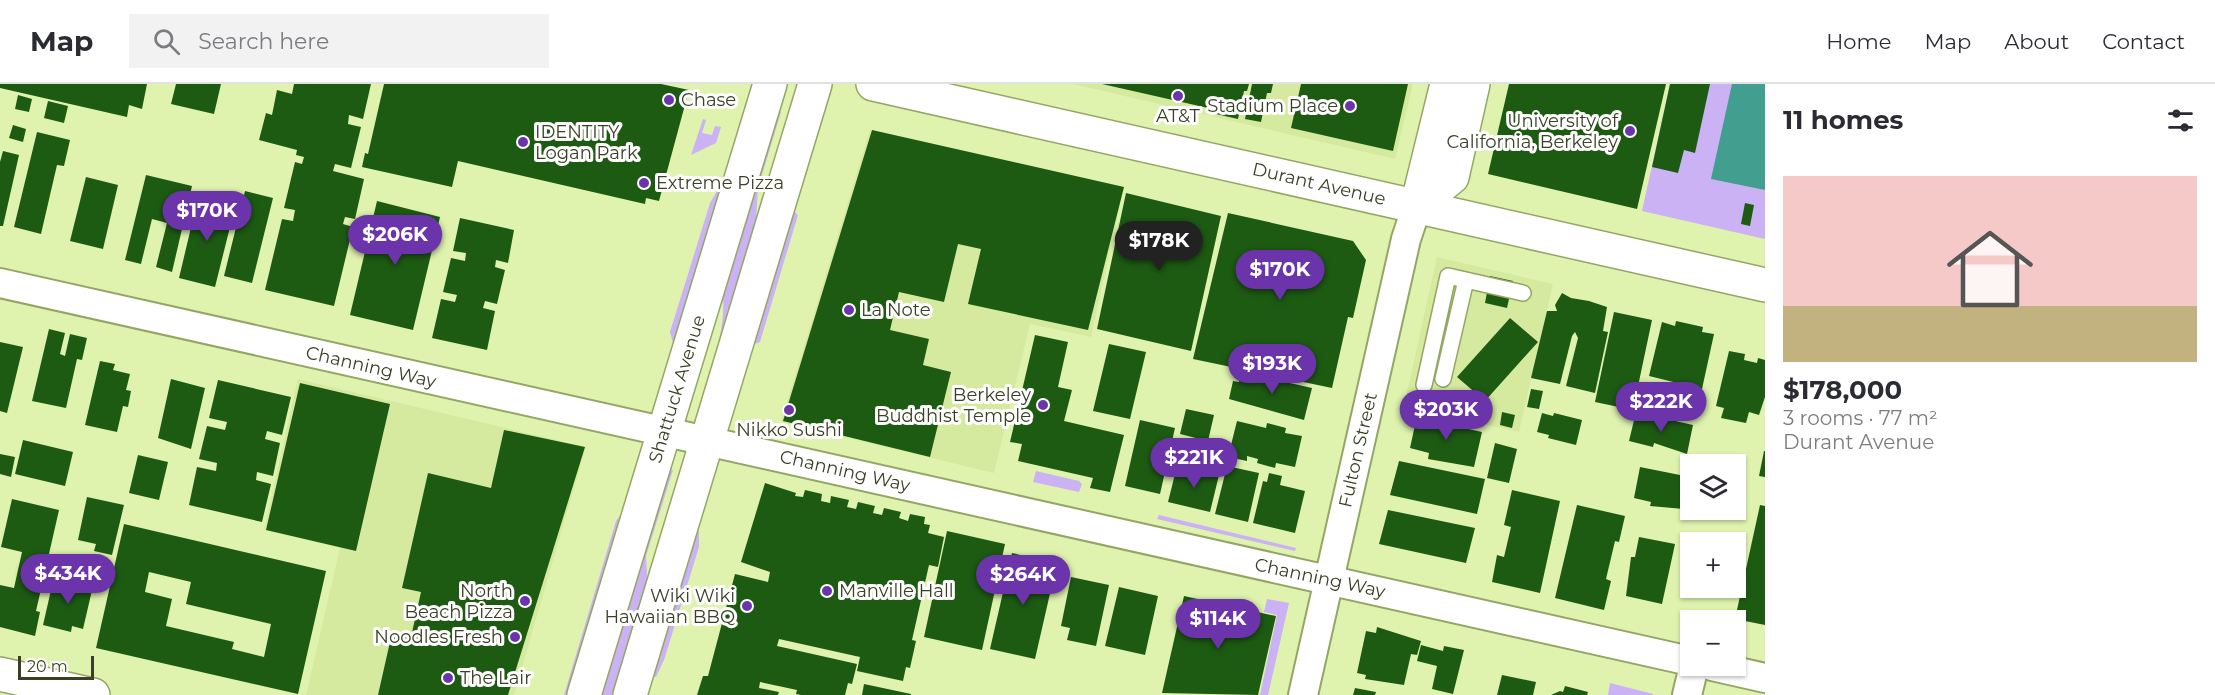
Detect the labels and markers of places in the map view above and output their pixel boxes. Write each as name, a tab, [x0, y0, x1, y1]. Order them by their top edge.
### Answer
place label: Chase	[681, 89, 736, 111]
marker: AT&T	[1171, 89, 1185, 103]
marker: Chase	[662, 93, 676, 107]
place label: Stadium Place	[1207, 95, 1338, 117]
marker: Stadium Place	[1343, 99, 1357, 113]
place label: AT&T	[1156, 105, 1201, 127]
place label: University of California, Berkeley	[1446, 110, 1619, 153]
place label: IDENTITY Logan Park	[535, 121, 638, 164]
marker: University of California, Berkeley	[1623, 124, 1637, 138]
marker: IDENTITY Logan Park	[516, 135, 530, 149]
place label: Extreme Pizza	[656, 172, 784, 194]
marker: Extreme Pizza	[637, 176, 651, 190]
pin: $170K	[165, 191, 249, 242]
pin: $206K	[353, 215, 437, 266]
pin: $178K	[1117, 221, 1201, 272]
pin: $170K	[1238, 250, 1322, 301]
place label: La Note	[861, 299, 931, 321]
marker: La Note	[842, 303, 856, 317]
pin: $193K	[1230, 344, 1314, 395]
pin: $222K	[1619, 382, 1703, 433]
place label: Berkeley Buddhist Temple	[876, 384, 1031, 427]
pin: $203K	[1404, 390, 1488, 441]
marker: Berkeley Buddhist Temple	[1036, 398, 1050, 412]
marker: Nikko Sushi	[782, 403, 796, 417]
place label: Nikko Sushi	[736, 419, 842, 441]
pin: $221K	[1152, 438, 1236, 489]
pin: $434K	[26, 554, 110, 605]
pin: $264K	[981, 555, 1065, 606]
place label: North Beach Pizza	[405, 580, 513, 623]
place label: Manville Hall	[839, 580, 954, 602]
marker: Manville Hall	[820, 584, 834, 598]
place label: Wiki Wiki Hawaiian BBQ	[604, 585, 735, 628]
marker: North Beach Pizza	[518, 594, 532, 608]
marker: Wiki Wiki Hawaiian BBQ	[740, 599, 754, 613]
pin: $114K	[1176, 599, 1260, 650]
place label: Noodles Fresh	[374, 626, 503, 648]
marker: Noodles Fresh	[508, 630, 522, 644]
place label: The Lair	[460, 667, 531, 689]
marker: The Lair	[441, 671, 455, 685]

